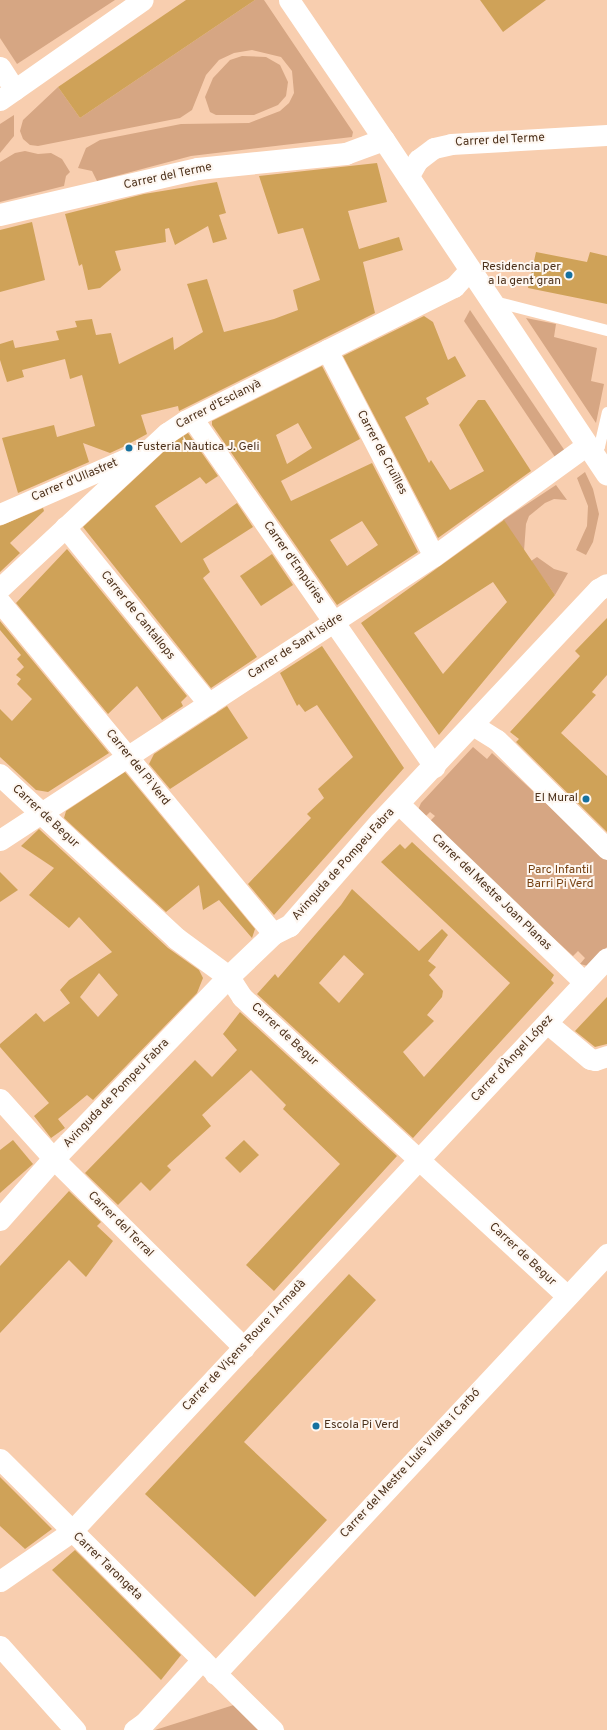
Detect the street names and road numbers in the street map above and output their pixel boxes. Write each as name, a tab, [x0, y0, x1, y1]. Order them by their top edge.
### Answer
street label: Carrer del Terme	[455, 131, 545, 151]
street label: Carrer del Terme	[122, 161, 214, 193]
street label: Carrer d'Esclanyà	[174, 377, 264, 433]
street label: Carrer de Cruïlles	[353, 408, 409, 498]
street label: Carrer d'Ullastret	[30, 456, 120, 506]
street label: Carrer d'Empúries	[259, 519, 327, 607]
street label: Carrer de Cantallops	[97, 569, 177, 663]
street label: Carrer de Sant Isidre	[246, 611, 346, 683]
street label: Carrer del Pi Verd	[102, 727, 172, 809]
street label: Carrer de Begur	[9, 782, 81, 852]
street label: Avinguda de Pompeu Fabra	[290, 806, 398, 924]
street label: Carrer del Mestre Joan Planas	[428, 832, 554, 954]
street label: Carrer de Begur	[248, 1000, 320, 1070]
street label: Carrer d'Àngel López	[469, 1013, 557, 1105]
street label: Avinguda de Pompeu Fabra	[61, 1036, 173, 1152]
street label: Carrer del Terral	[84, 1189, 156, 1261]
street label: Carrer de Begur	[486, 1220, 558, 1290]
street label: Carrer de Viçens Roure i Armadà	[180, 1277, 310, 1415]
street label: Carrer del Mestre Lluís VIlalta i Carbó	[338, 1386, 484, 1542]
street label: Carrer Tarongeta	[69, 1530, 145, 1604]

